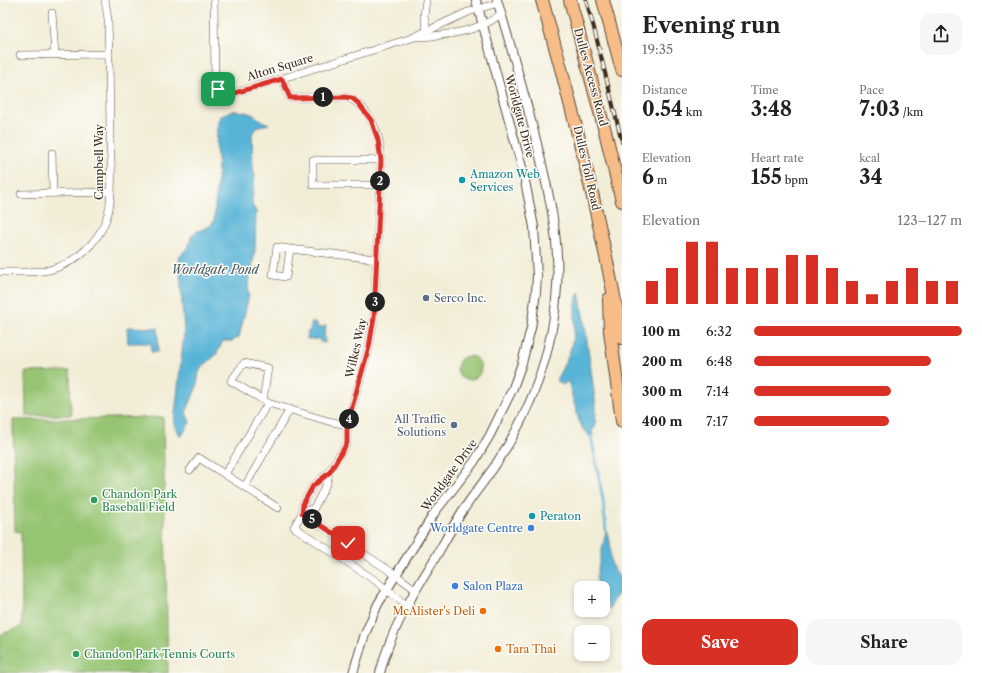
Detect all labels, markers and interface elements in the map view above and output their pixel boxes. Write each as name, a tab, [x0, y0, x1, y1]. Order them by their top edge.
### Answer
text: Evening run	[642, 12, 781, 39]
button: share	[920, 13, 962, 55]
street label: Dulles Access Road	[571, 26, 611, 128]
text: 19:35	[642, 41, 673, 57]
street label: Alton Square	[244, 50, 315, 84]
pin	[201, 72, 235, 106]
street label: Worldgate Drive	[502, 72, 538, 159]
icon: arrive	[207, 78, 229, 100]
text: Distance	[642, 83, 688, 97]
text: Time	[751, 83, 778, 97]
text: Pace	[859, 83, 884, 97]
pin: 1	[313, 87, 333, 107]
text: 1	[321, 90, 325, 104]
text: 0.54	[642, 97, 683, 121]
text: 3:48	[751, 97, 792, 121]
text: 7:03	[859, 97, 900, 121]
text: km	[683, 105, 702, 119]
text: /km	[900, 105, 923, 119]
street label: Campbell Way	[92, 123, 106, 200]
street label: Dulles Toll Road	[570, 124, 604, 212]
text: Elevation	[642, 151, 691, 165]
text: Heart rate	[751, 151, 804, 165]
text: kcal	[859, 151, 880, 165]
text: 6	[642, 165, 654, 189]
text: 155	[751, 165, 782, 189]
text: 34	[859, 165, 882, 189]
place label: Amazon Web Services	[469, 167, 540, 194]
pin: 2	[370, 171, 390, 191]
text: m	[654, 173, 667, 187]
text: bpm	[782, 173, 808, 187]
text: 2	[377, 174, 383, 188]
marker: Amazon Web Services	[457, 175, 467, 185]
text: Elevation	[642, 212, 700, 228]
text: 123–127 m	[897, 212, 962, 228]
water label: Worldgate Pond	[171, 262, 261, 277]
place label: Serco Inc.	[434, 291, 486, 305]
pin: 3	[365, 292, 385, 312]
marker: Serco Inc.	[421, 293, 431, 303]
text: 3	[372, 295, 378, 309]
street label: Wilkes Way	[342, 316, 370, 380]
text: 100 m	[642, 323, 681, 339]
text: 6:32	[706, 323, 732, 339]
text: 200 m	[642, 353, 682, 369]
text: 6:48	[706, 353, 732, 369]
text: 300 m	[642, 383, 682, 399]
text: 7:14	[706, 383, 729, 399]
pin: 4	[339, 409, 359, 429]
text: 4	[346, 412, 352, 426]
place label: All Traffic Solutions	[393, 412, 446, 439]
text: 400 m	[642, 413, 682, 429]
text: 7:17	[706, 413, 728, 429]
marker: All Traffic Solutions	[449, 420, 459, 430]
street label: Worldgate Drive	[418, 436, 480, 515]
place label: Chandon Park Baseball Field	[102, 487, 178, 514]
marker: Chandon Park Baseball Field	[89, 495, 99, 505]
pin: 5	[302, 509, 322, 529]
place label: Peraton	[540, 509, 581, 523]
marker: Peraton	[527, 511, 537, 521]
text: 5	[309, 512, 315, 526]
place label: Worldgate Centre	[429, 521, 523, 535]
marker: Worldgate Centre	[526, 523, 536, 533]
pin	[331, 526, 365, 560]
icon: check	[337, 532, 359, 554]
place label: Salon Plaza	[463, 579, 523, 593]
marker: Salon Plaza	[450, 581, 460, 591]
map controls	[574, 581, 610, 661]
button: +	[574, 581, 610, 617]
place label: McAlister's Deli	[392, 604, 476, 618]
marker: McAlister's Deli	[478, 606, 488, 616]
button: Save	[642, 619, 798, 665]
button: Share	[806, 619, 962, 665]
button: −	[574, 625, 610, 661]
place label: Tara Thai	[506, 642, 557, 656]
marker: Tara Thai	[493, 644, 503, 654]
place label: Chandon Park Tennis Courts	[84, 647, 235, 661]
marker: Chandon Park Tennis Courts	[71, 649, 81, 659]

